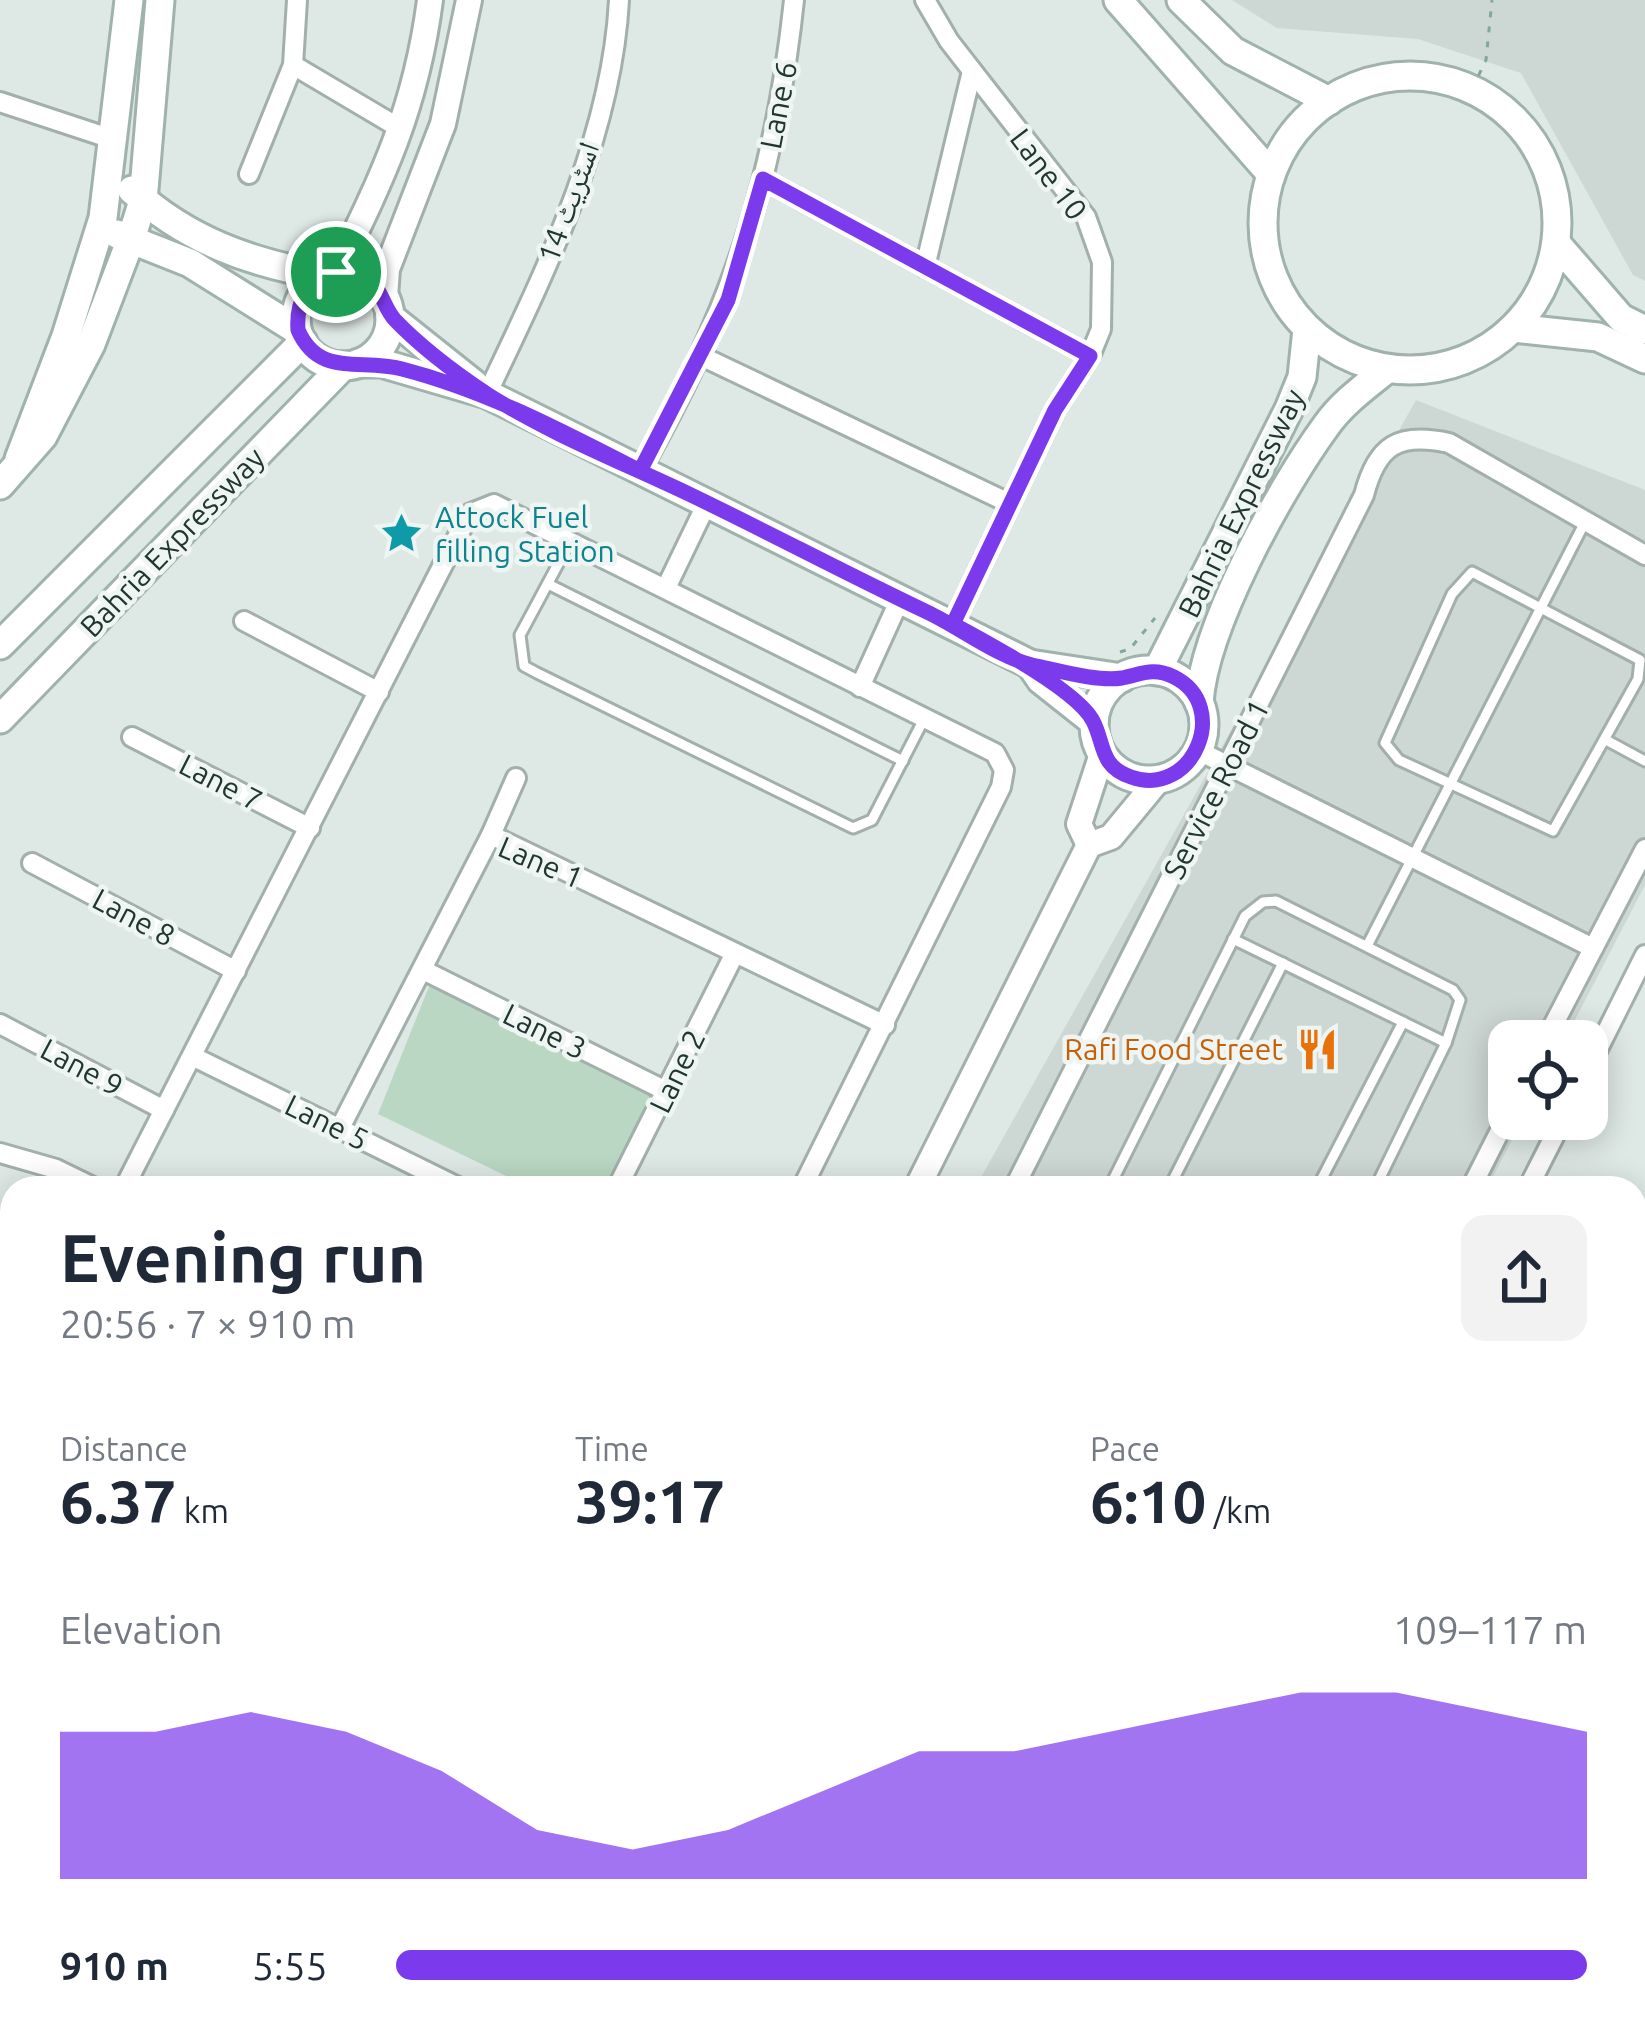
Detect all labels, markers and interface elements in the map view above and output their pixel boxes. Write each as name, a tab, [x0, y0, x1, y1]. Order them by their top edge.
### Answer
street label: Lane 6	[753, 58, 803, 152]
street label: Lane 10	[1004, 122, 1094, 226]
street label: اسٹریٹ 14	[531, 137, 606, 267]
pin	[285, 221, 387, 323]
icon: arrive	[303, 239, 369, 305]
street label: Bahria Expressway	[1171, 383, 1311, 623]
street label: Bahria Expressway	[73, 440, 271, 644]
place label: Attock Fuel filling Station	[435, 500, 615, 568]
place icon: Attock Fuel filling Station	[378, 511, 424, 557]
street label: Service Road 1	[1156, 694, 1276, 884]
street label: Lane 7	[174, 747, 268, 817]
street label: Lane 1	[494, 829, 588, 895]
street label: Lane 8	[87, 881, 181, 953]
street label: Lane 3	[498, 996, 592, 1066]
map controls	[1488, 1020, 1608, 1140]
button: locate	[1488, 1020, 1608, 1140]
street label: Lane 2	[642, 1024, 712, 1118]
restaurant icon: Rafi Food Street	[1294, 1026, 1340, 1072]
street label: Lane 9	[35, 1031, 129, 1103]
place label: Rafi Food Street	[1064, 1032, 1283, 1066]
street label: Lane 5	[280, 1087, 374, 1157]
button: share	[1461, 1215, 1587, 1341]
text: Evening run	[60, 1220, 426, 1294]
text: 20:56 · 7 × 910 m	[60, 1302, 355, 1345]
text: Distance	[60, 1430, 188, 1467]
text: Time	[575, 1430, 649, 1467]
text: Pace	[1090, 1430, 1160, 1467]
text: 6.37	[60, 1467, 176, 1534]
text: 39:17	[575, 1467, 725, 1534]
text: 6:10	[1090, 1467, 1206, 1534]
text: km	[176, 1492, 229, 1529]
text: /km	[1206, 1492, 1271, 1529]
text: Elevation	[60, 1608, 223, 1651]
text: 109–117 m	[1393, 1608, 1587, 1651]
text: 910 m	[60, 1944, 169, 1987]
text: 5:55	[252, 1944, 328, 1987]

